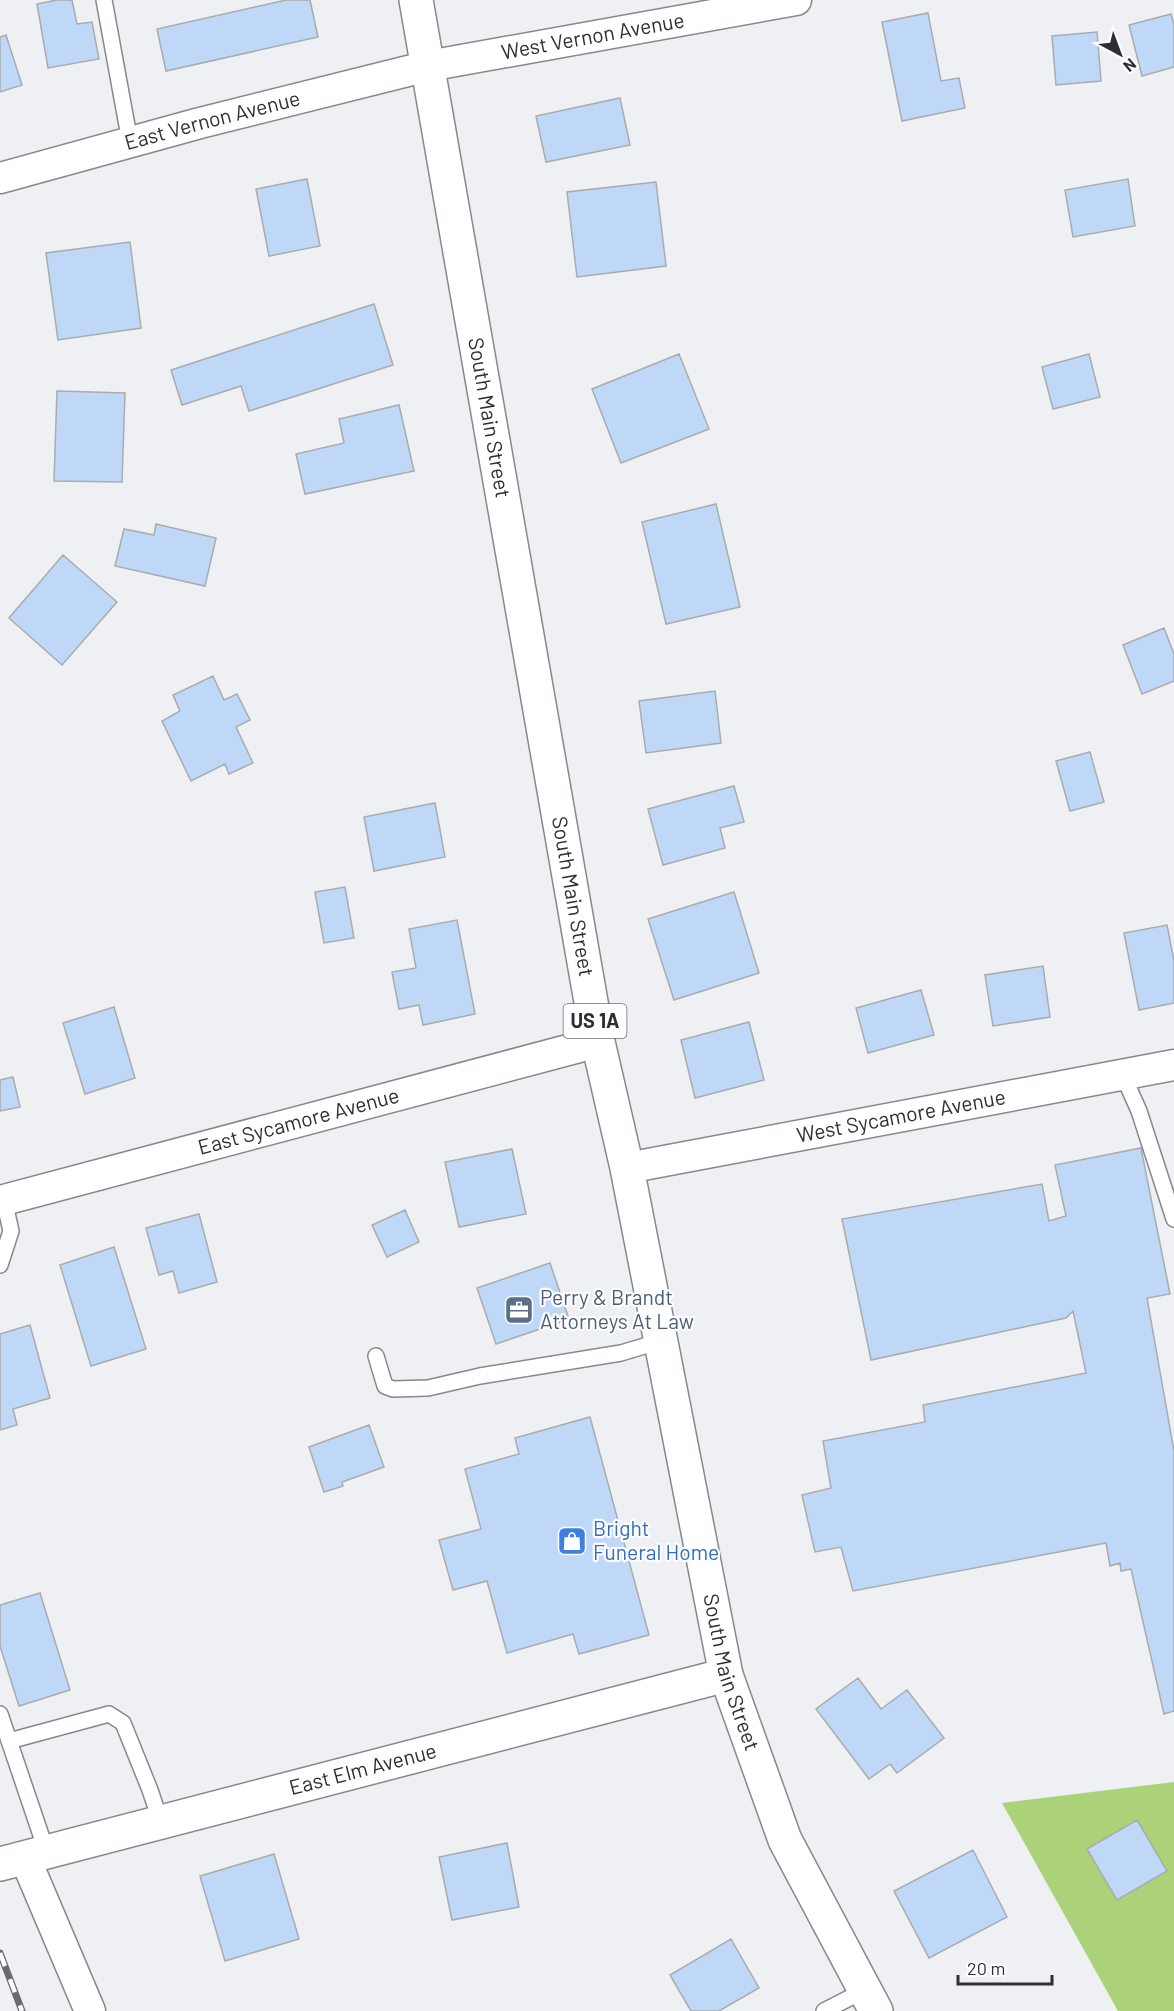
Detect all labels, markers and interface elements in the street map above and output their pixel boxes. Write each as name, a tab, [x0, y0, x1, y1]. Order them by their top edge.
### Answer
street label: West Vernon Avenue	[499, 6, 686, 64]
north arrow	[1090, 24, 1150, 84]
text: N	[1120, 55, 1140, 76]
street label: East Vernon Avenue	[121, 84, 302, 154]
street label: South Main Street	[464, 335, 517, 499]
street label: South Main Street	[548, 814, 600, 978]
road number: US 1A	[564, 1004, 626, 1038]
street label: East Sycamore Avenue	[195, 1081, 402, 1159]
street label: West Sycamore Avenue	[794, 1083, 1007, 1147]
place label: Perry & Brandt Attorneys At Law	[540, 1284, 694, 1333]
office icon: Perry & Brandt Attorneys At Law	[503, 1294, 535, 1326]
place label: Bright Funeral Home	[593, 1515, 719, 1564]
shop icon: Bright Funeral Home	[556, 1525, 588, 1557]
street label: South Main Street	[699, 1591, 766, 1754]
street label: East Elm Avenue	[286, 1737, 439, 1799]
scale bar	[958, 1948, 1052, 1986]
text: 20 m	[967, 1957, 1005, 1979]

